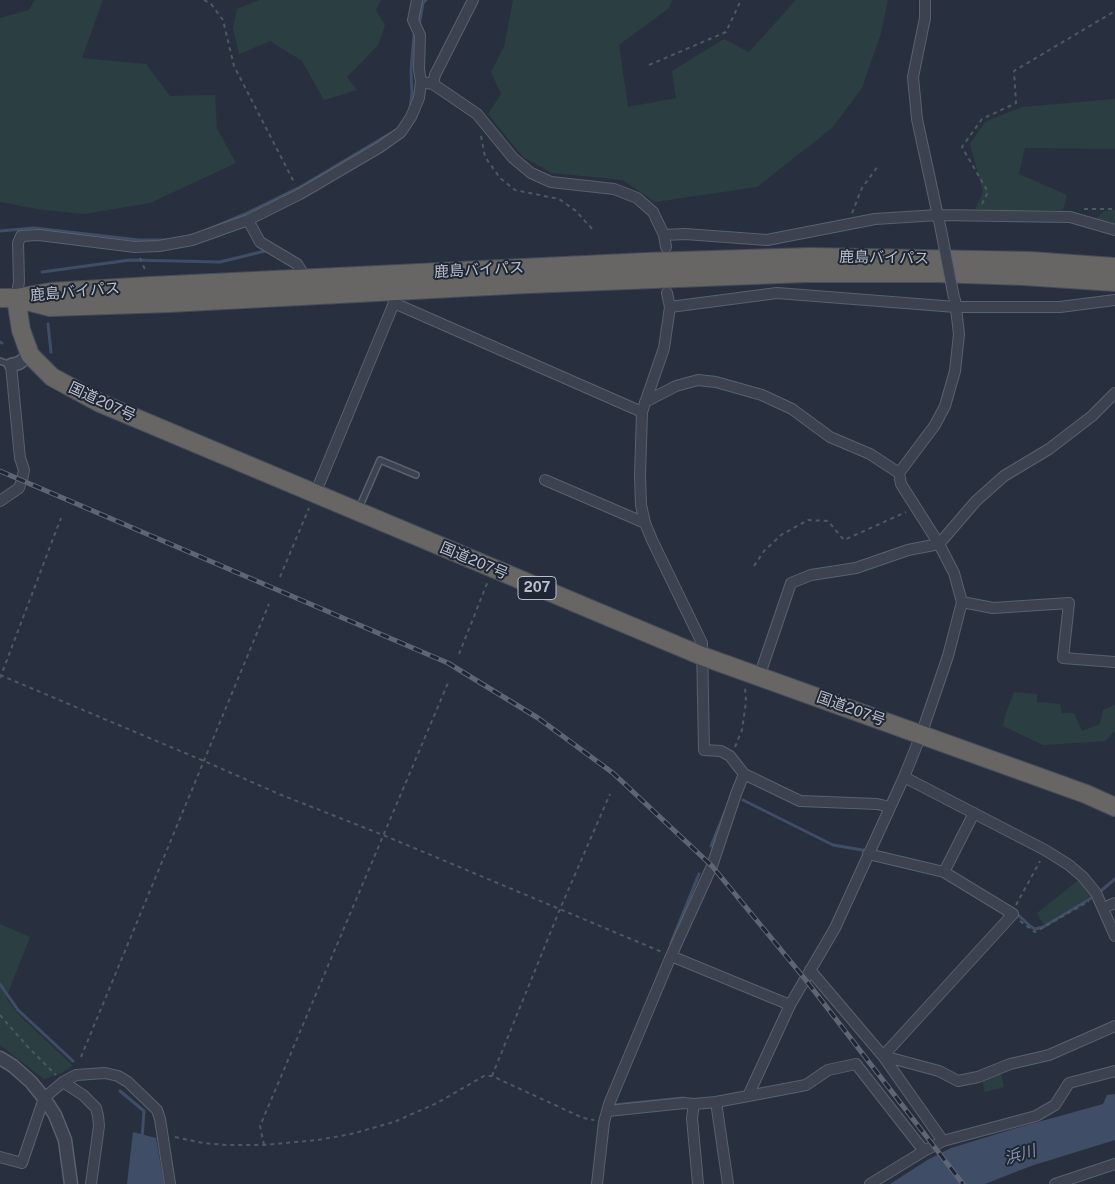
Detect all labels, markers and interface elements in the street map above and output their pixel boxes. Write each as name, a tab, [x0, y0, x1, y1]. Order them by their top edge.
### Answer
street label: 鹿島バイパス	[839, 248, 929, 268]
street label: 鹿島バイパス	[434, 259, 524, 281]
street label: 鹿島バイパス	[29, 279, 121, 305]
street label: 国道207号	[66, 379, 138, 425]
street label: 国道207号	[437, 539, 511, 583]
road number: 207	[518, 576, 556, 600]
street label: 国道207号	[814, 688, 888, 730]
water label: 浜川	[1002, 1141, 1038, 1169]

